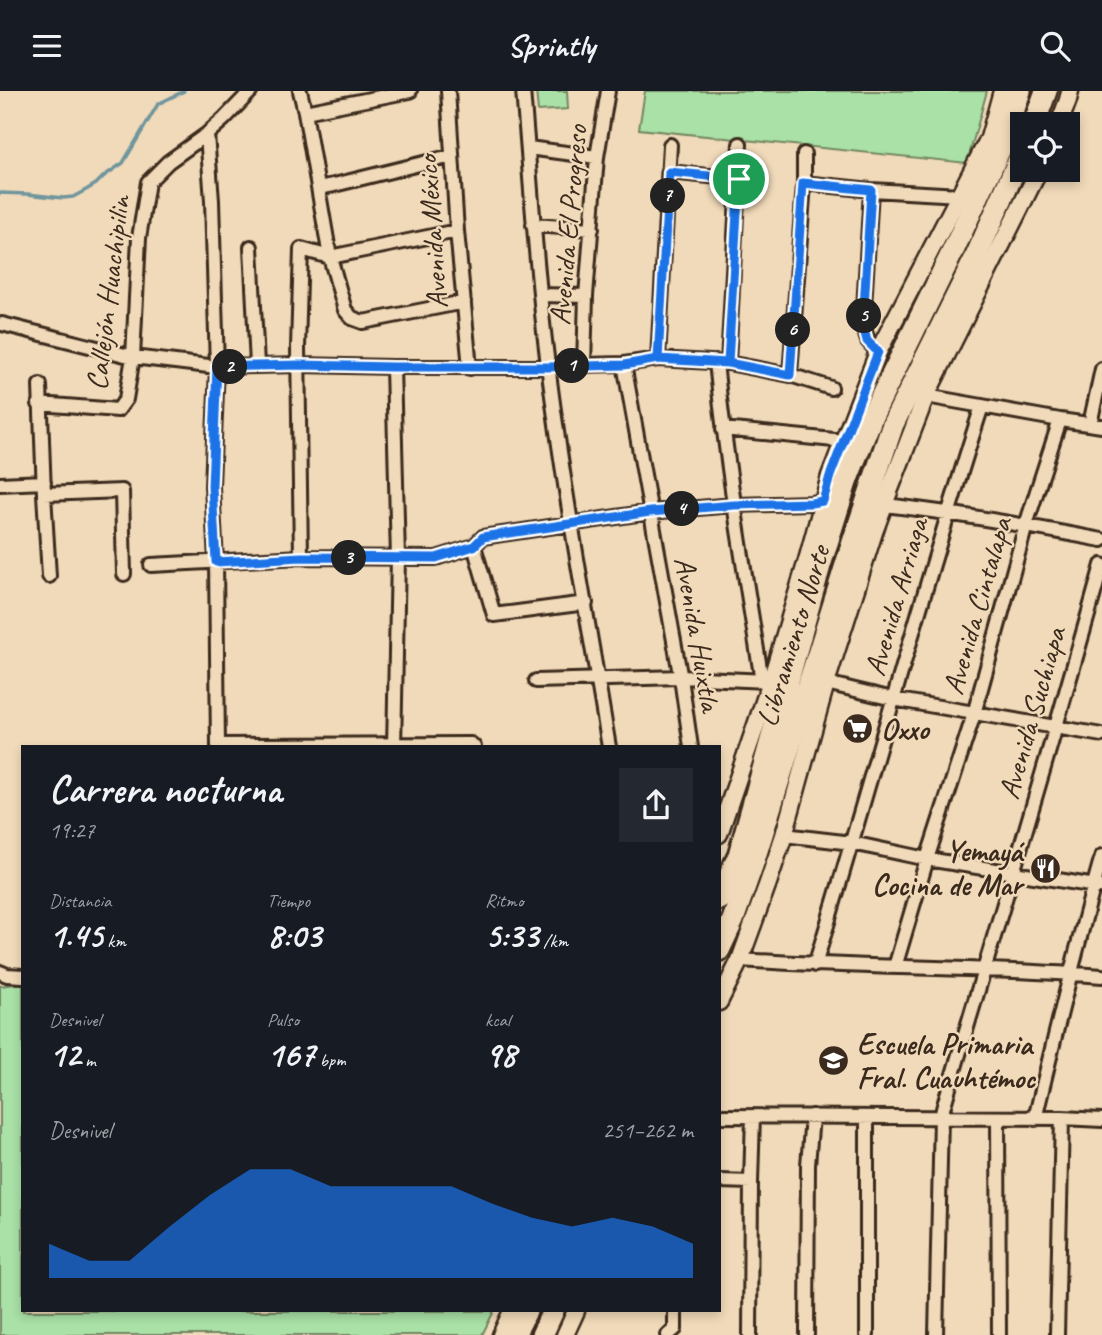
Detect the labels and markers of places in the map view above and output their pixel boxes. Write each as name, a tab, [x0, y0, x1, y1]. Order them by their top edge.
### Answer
pin	[709, 149, 769, 209]
pin: 7	[650, 179, 686, 213]
pin: 5	[846, 299, 882, 334]
pin: 6	[776, 313, 810, 347]
pin: 2	[212, 349, 247, 385]
pin: 1	[554, 349, 590, 383]
pin: 4	[664, 491, 700, 527]
pin: 3	[332, 540, 366, 575]
place label: Oxxo	[881, 710, 931, 748]
supermarket icon: Oxxo	[841, 712, 875, 746]
place label: Yemayá Cocina de Mar	[872, 832, 1025, 904]
restaurant icon: Yemayá Cocina de Mar	[1028, 851, 1062, 885]
place label: Escuela Primaria Fral. Cuauhtémoc	[857, 1025, 1036, 1097]
school or university icon: Escuela Primaria Fral. Cuauhtémoc	[817, 1044, 851, 1078]

